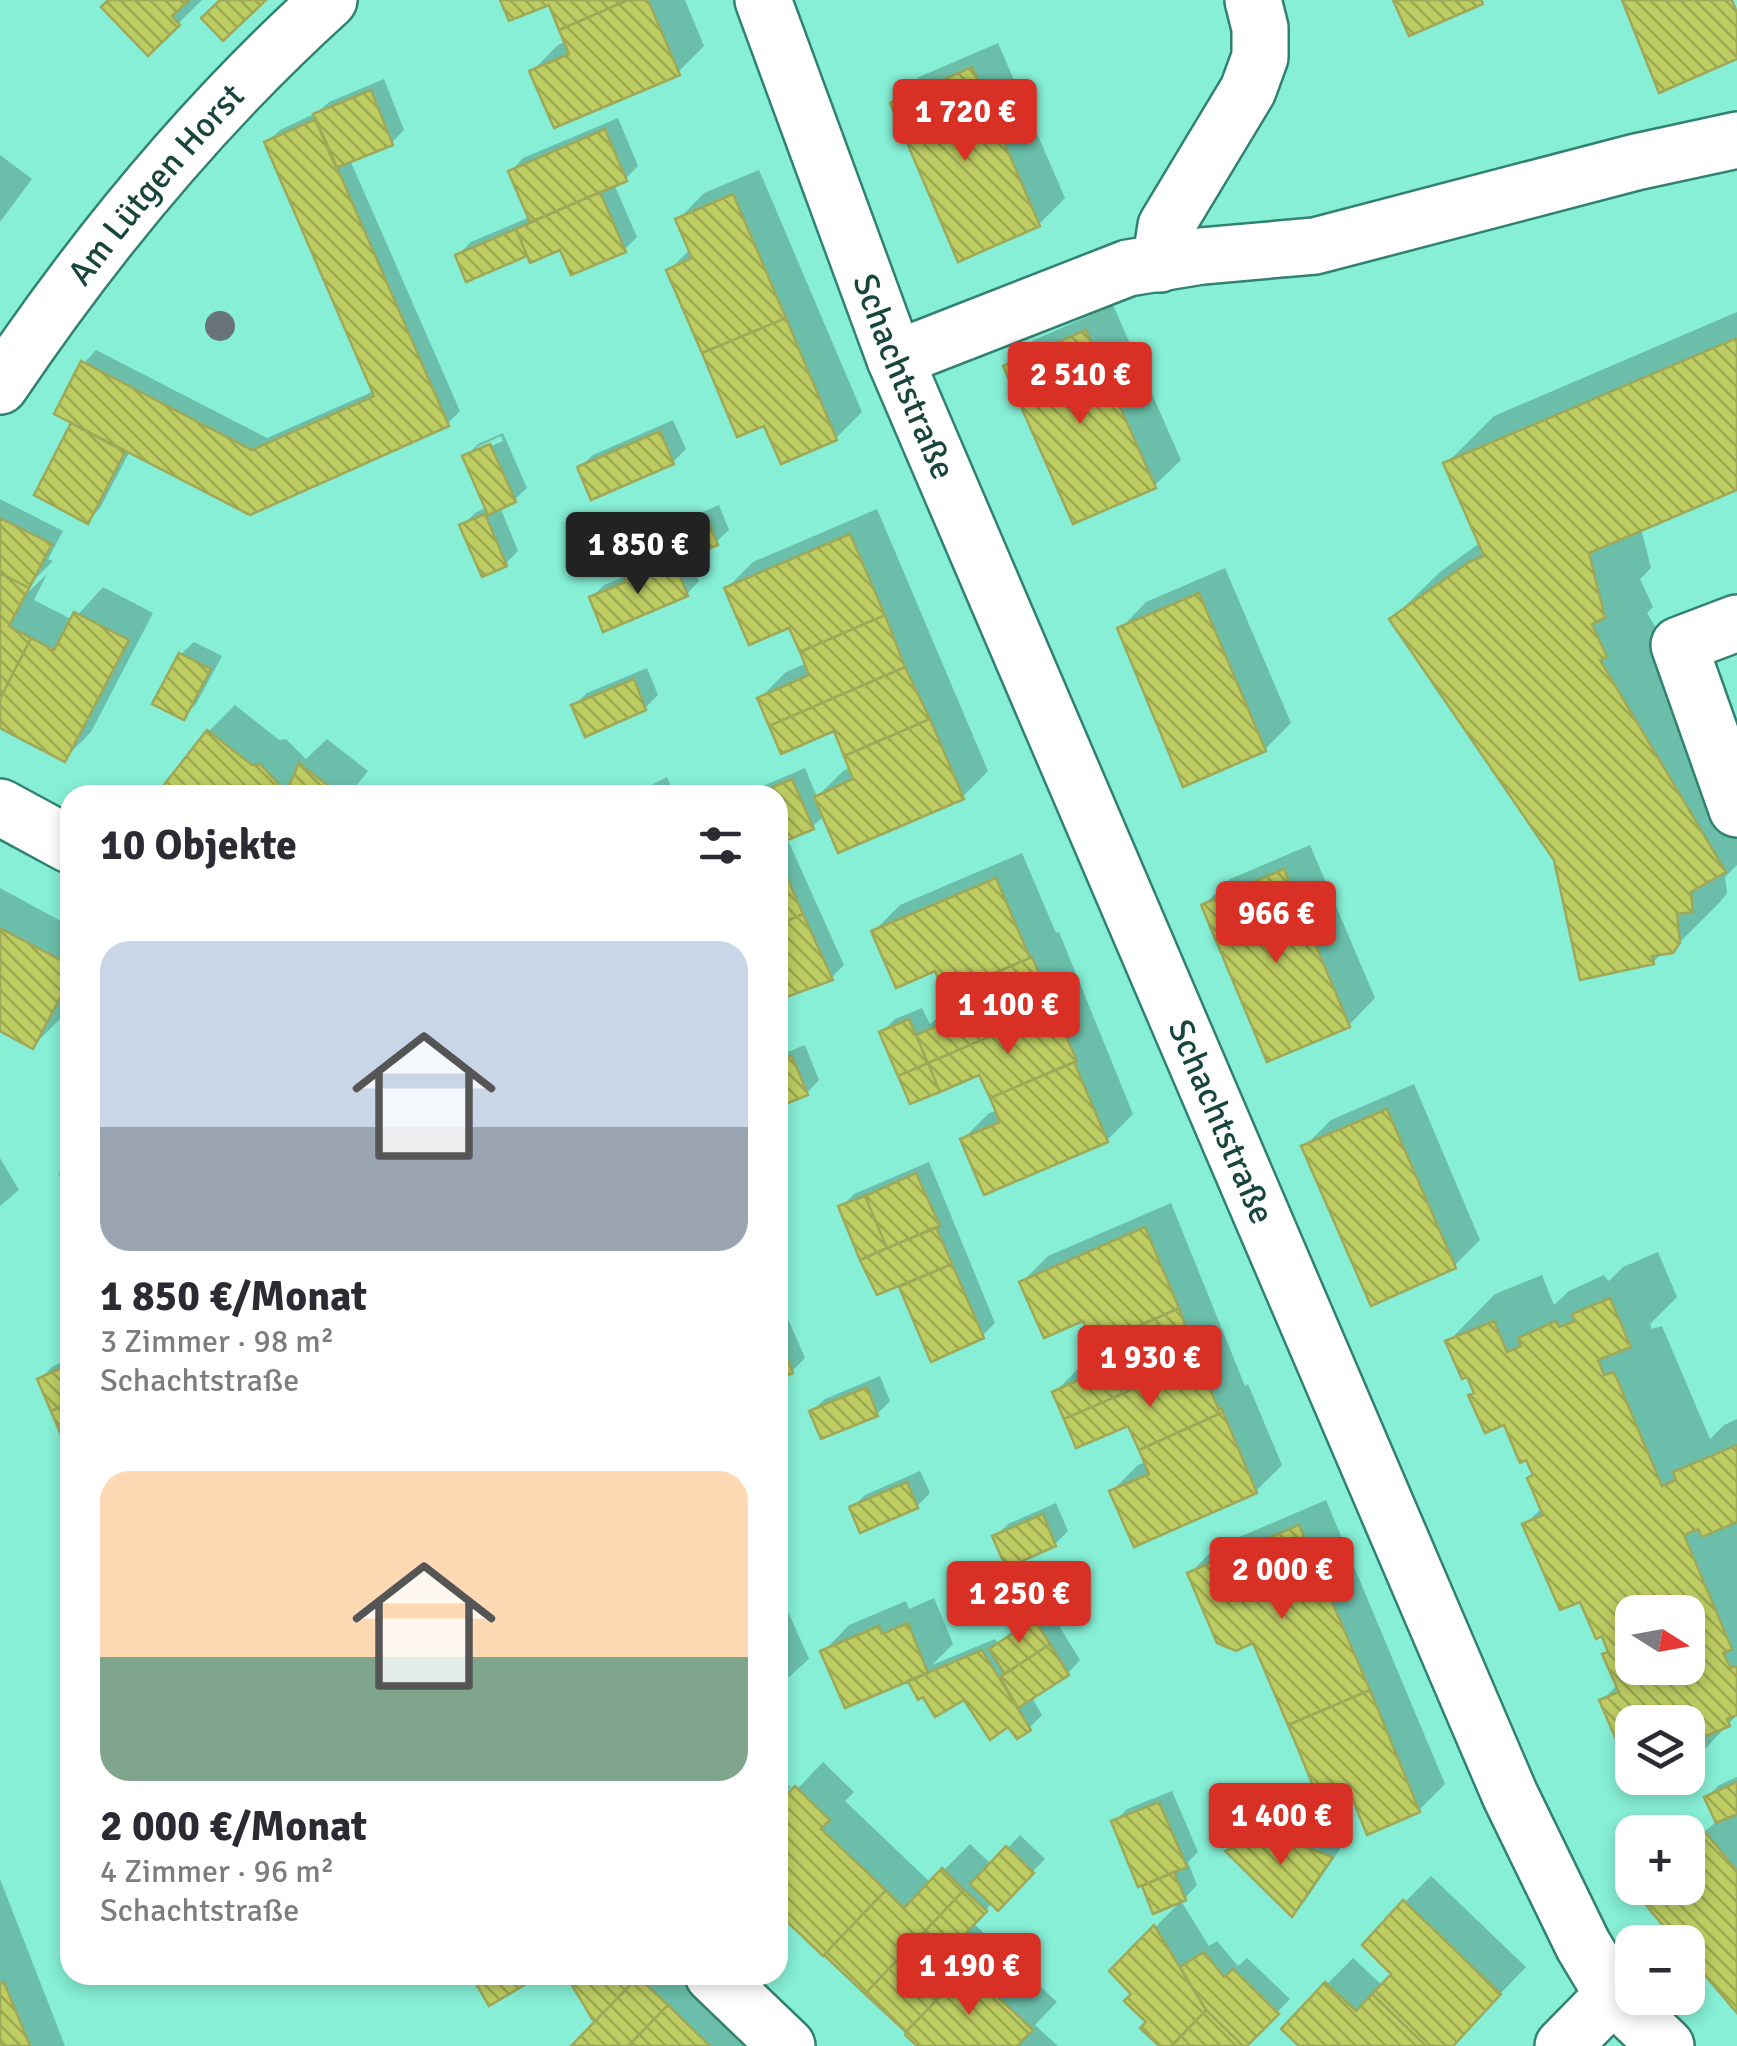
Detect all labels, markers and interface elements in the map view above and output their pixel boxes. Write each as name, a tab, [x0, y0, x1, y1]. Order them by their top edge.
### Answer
street label: Am Lütgen Horst	[58, 74, 253, 293]
pin: 1 720 €	[873, 79, 1057, 164]
text: 1 720 €	[915, 92, 1015, 131]
street label: Schachtstraße	[844, 268, 965, 486]
pin: 2 510 €	[988, 342, 1172, 427]
text: 2 510 €	[1030, 355, 1130, 394]
pin: 1 850 €	[546, 512, 730, 597]
text: 1 850 €	[588, 525, 688, 564]
icon: filters	[693, 818, 748, 873]
text: 10 Objekte	[100, 820, 297, 871]
pin: 966 €	[1206, 881, 1346, 966]
text: 966 €	[1238, 894, 1314, 933]
pin: 1 100 €	[916, 972, 1100, 1057]
text: 1 100 €	[958, 985, 1058, 1024]
icon: home	[334, 1006, 514, 1186]
street label: Schachtstraße	[1159, 1013, 1284, 1230]
text: 1 850 €/Monat	[100, 1271, 367, 1322]
text: 3 Zimmer · 98 m²	[100, 1322, 334, 1361]
pin: 1 930 €	[1058, 1325, 1242, 1410]
text: 1 930 €	[1100, 1338, 1200, 1377]
text: Schachtstraße	[100, 1361, 299, 1400]
icon: home	[334, 1536, 514, 1716]
pin: 2 000 €	[1190, 1537, 1374, 1622]
text: 2 000 €	[1232, 1550, 1332, 1589]
pin: 1 250 €	[927, 1561, 1111, 1646]
text: 1 250 €	[969, 1574, 1069, 1613]
north arrow	[1615, 1595, 1705, 1685]
map controls	[1615, 1595, 1705, 2015]
button: layers	[1615, 1705, 1705, 1795]
pin: 1 400 €	[1189, 1783, 1373, 1868]
text: 1 400 €	[1231, 1796, 1331, 1835]
text: 2 000 €/Monat	[100, 1801, 367, 1852]
button: +	[1615, 1815, 1705, 1905]
text: 4 Zimmer · 96 m²	[100, 1852, 334, 1891]
text: Schachtstraße	[100, 1891, 299, 1930]
button: −	[1615, 1925, 1705, 2015]
pin: 1 190 €	[877, 1933, 1061, 2018]
text: 1 190 €	[919, 1946, 1019, 1985]

